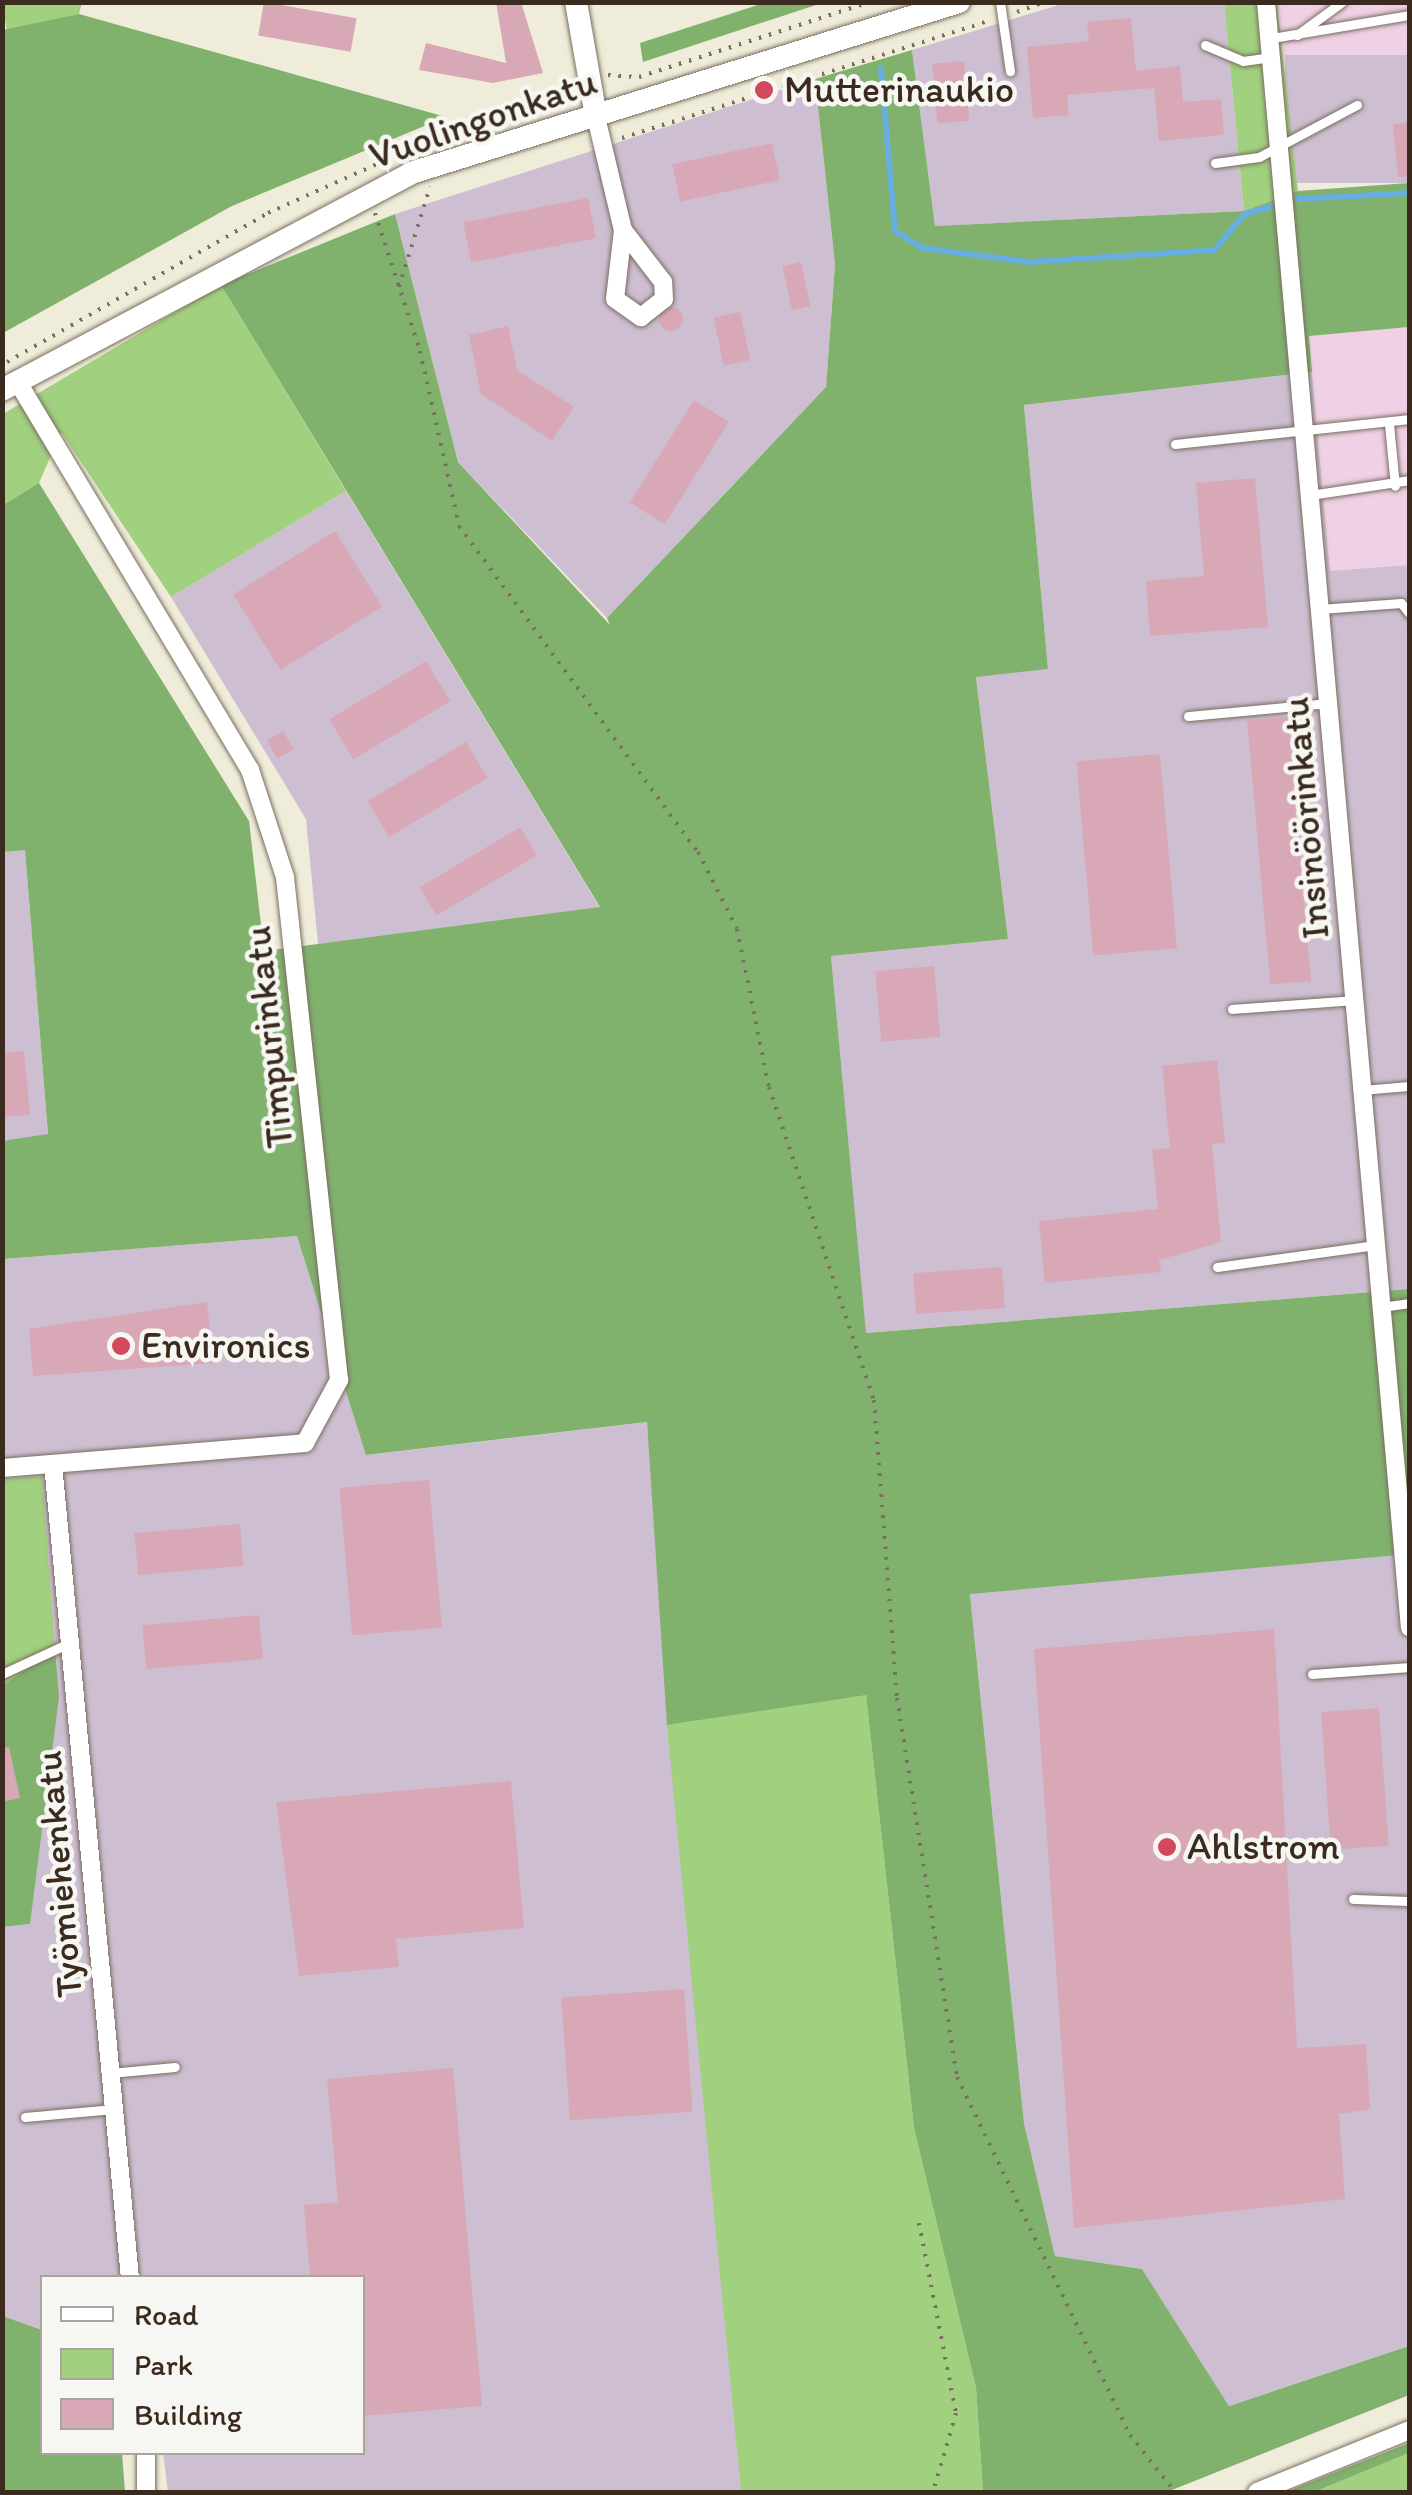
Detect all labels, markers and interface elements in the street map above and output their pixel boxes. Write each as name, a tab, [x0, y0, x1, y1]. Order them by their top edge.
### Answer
street label: Vuolingonkatu	[363, 59, 603, 179]
place label: Mutterinaukio	[784, 67, 1014, 113]
marker: Mutterinaukio	[753, 79, 775, 101]
street label: Insinöörinkatu	[1273, 695, 1339, 941]
street label: Timpurinkatu	[235, 924, 303, 1150]
place label: Environics	[141, 1323, 310, 1369]
marker: Environics	[110, 1335, 132, 1357]
street label: Työmiehenkatu	[26, 1749, 92, 1999]
place label: Ahlstrom	[1187, 1824, 1340, 1870]
marker: Ahlstrom	[1156, 1836, 1178, 1858]
legend	[40, 2275, 365, 2455]
text: Road	[134, 2296, 199, 2333]
text: Park	[134, 2346, 193, 2383]
text: Building	[134, 2396, 242, 2433]

